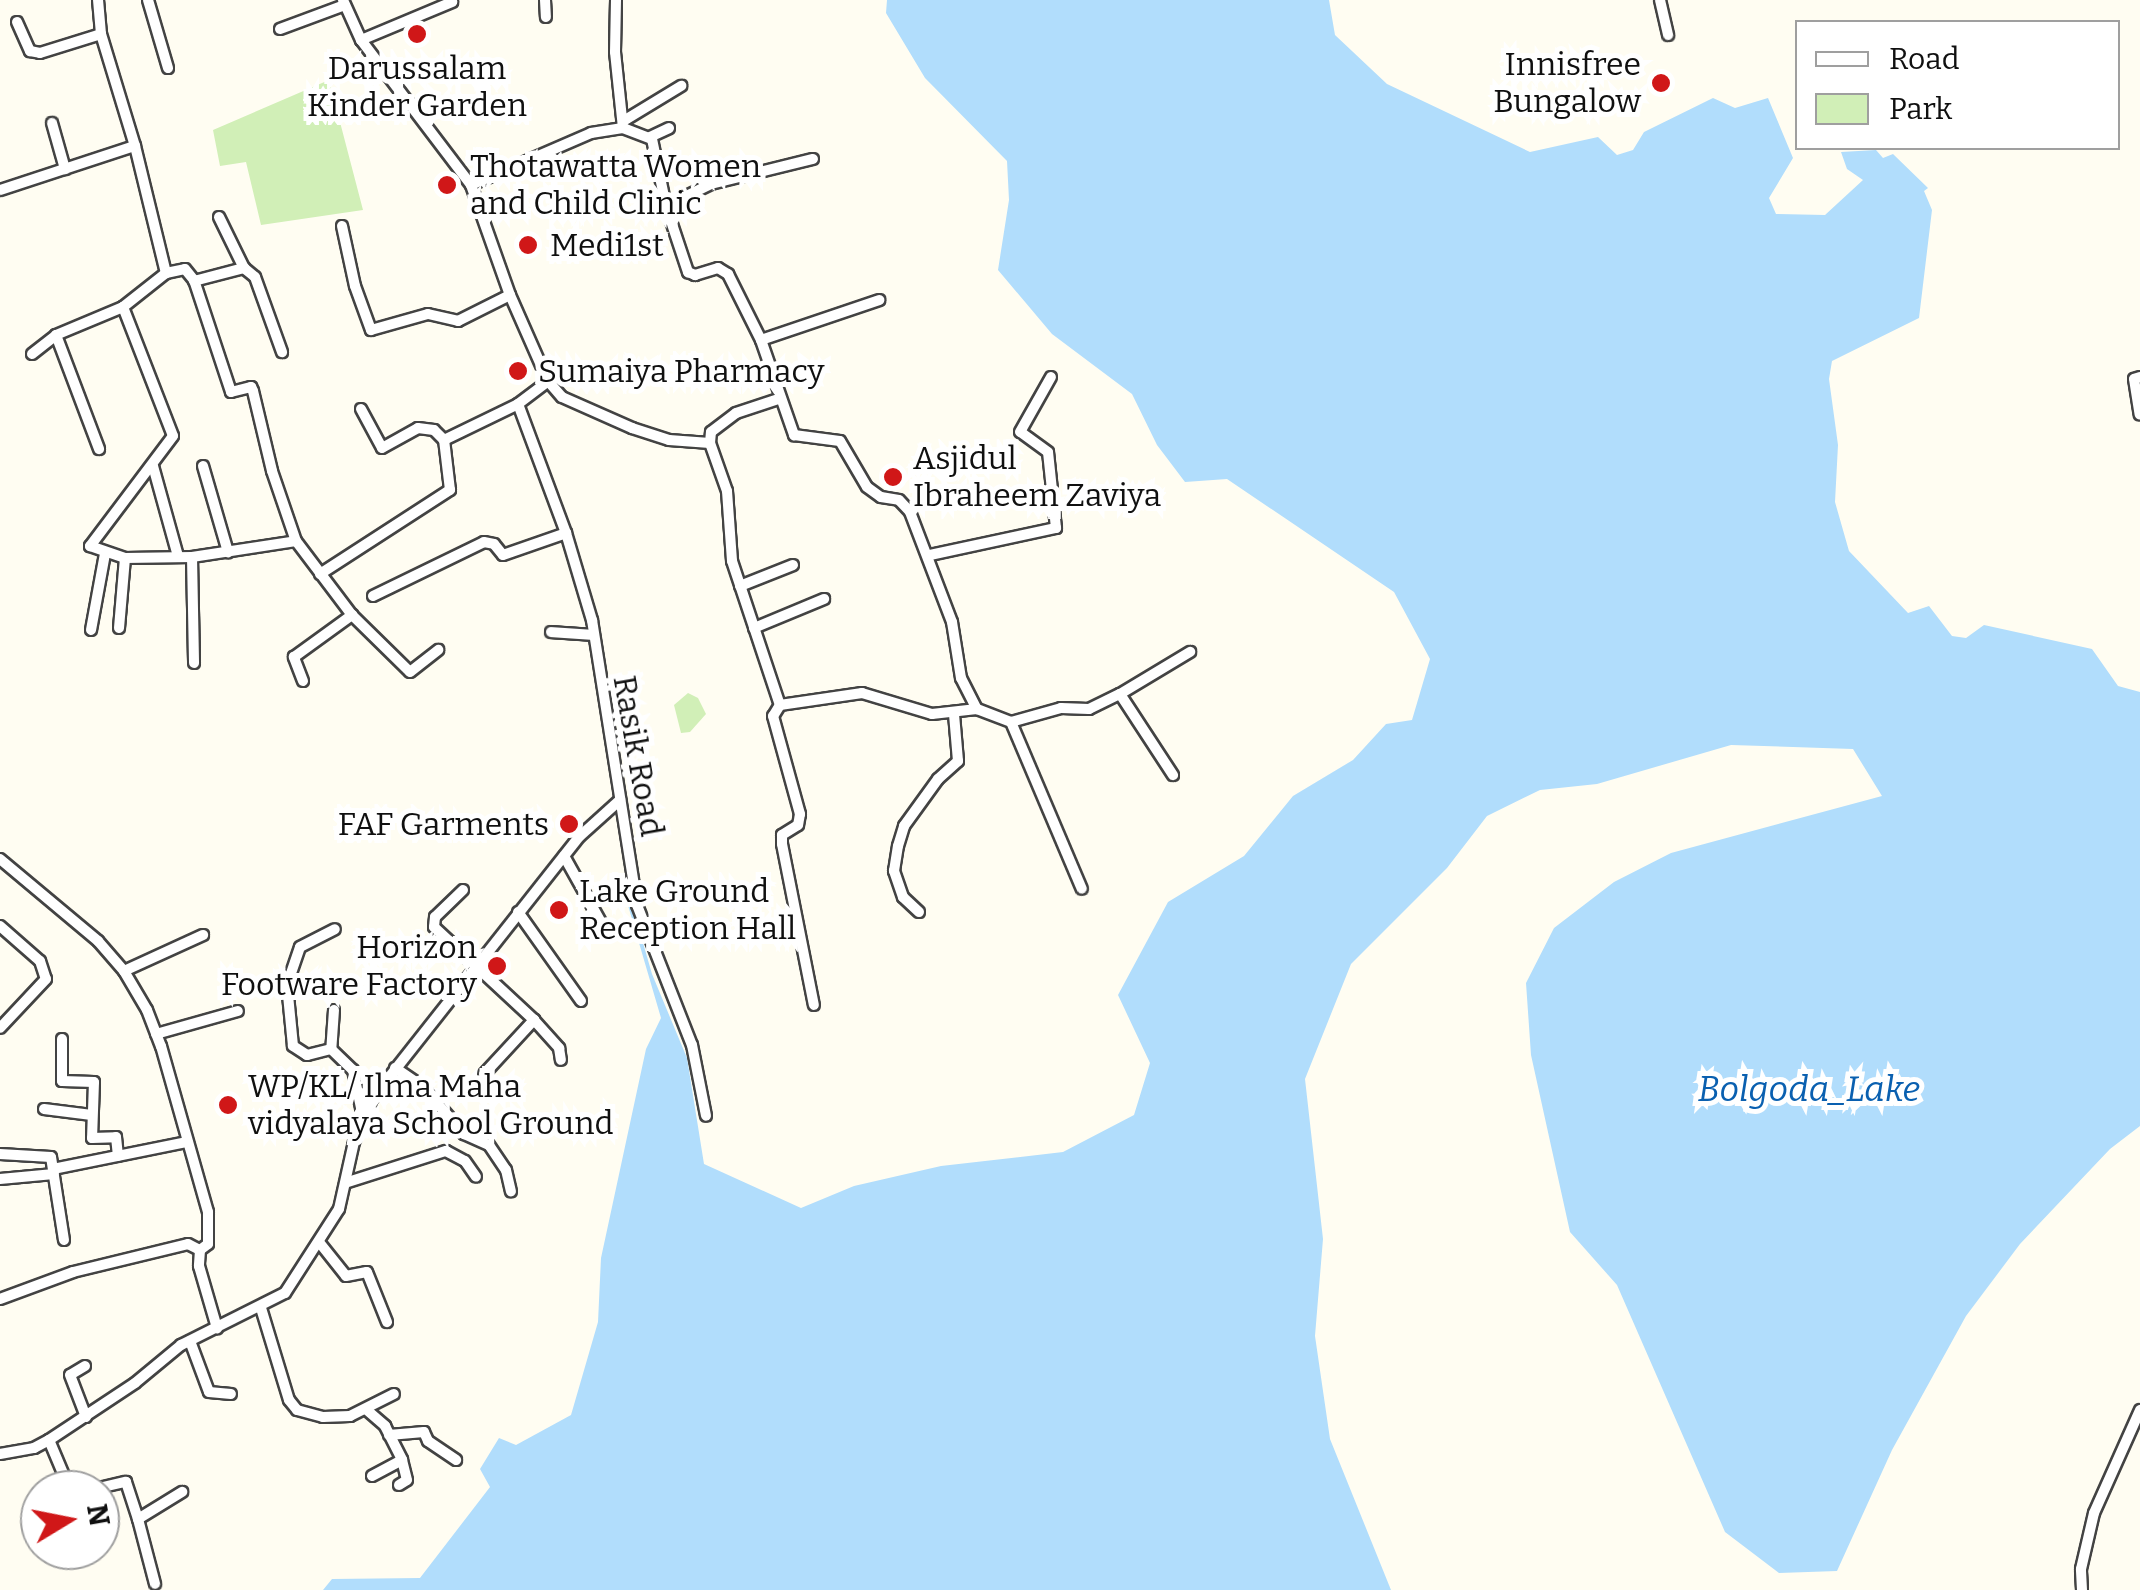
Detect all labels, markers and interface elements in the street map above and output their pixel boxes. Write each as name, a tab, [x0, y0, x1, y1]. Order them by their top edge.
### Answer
legend	[1795, 20, 2120, 150]
marker: Darussalam Kinder Garden	[406, 23, 428, 45]
text: Road	[1889, 41, 1960, 77]
place label: Innisfree Bungalow	[1493, 46, 1641, 121]
place label: Darussalam Kinder Garden	[307, 50, 527, 125]
marker: Innisfree Bungalow	[1650, 72, 1672, 94]
text: Park	[1889, 91, 1952, 127]
place label: Thotawatta Women and Child Clinic	[470, 148, 761, 223]
marker: Thotawatta Women and Child Clinic	[434, 172, 460, 198]
place label: Medi1st	[550, 226, 664, 264]
marker: Medi1st	[515, 232, 541, 258]
place label: Sumaiya Pharmacy	[538, 352, 824, 390]
marker: Sumaiya Pharmacy	[507, 360, 529, 382]
place label: Asjidul Ibraheem Zaviya	[913, 440, 1161, 515]
marker: Asjidul Ibraheem Zaviya	[882, 466, 904, 488]
street label: Rasik Road	[605, 673, 671, 839]
place label: FAF Garments	[338, 805, 549, 843]
marker: FAF Garments	[558, 813, 580, 835]
place label: Lake Ground Reception Hall	[579, 873, 796, 948]
marker: Lake Ground Reception Hall	[548, 899, 570, 921]
place label: Horizon Footware Factory	[221, 929, 477, 1004]
marker: Horizon Footware Factory	[486, 955, 508, 977]
place label: WP/KL/ Ilma Maha vidyalaya School Ground	[248, 1068, 613, 1143]
water label: Bolgoda_Lake	[1698, 1068, 1920, 1110]
marker: WP/KL/ Ilma Maha vidyalaya School Ground	[217, 1094, 239, 1116]
north arrow	[20, 1470, 120, 1570]
text: N	[80, 1502, 116, 1529]

